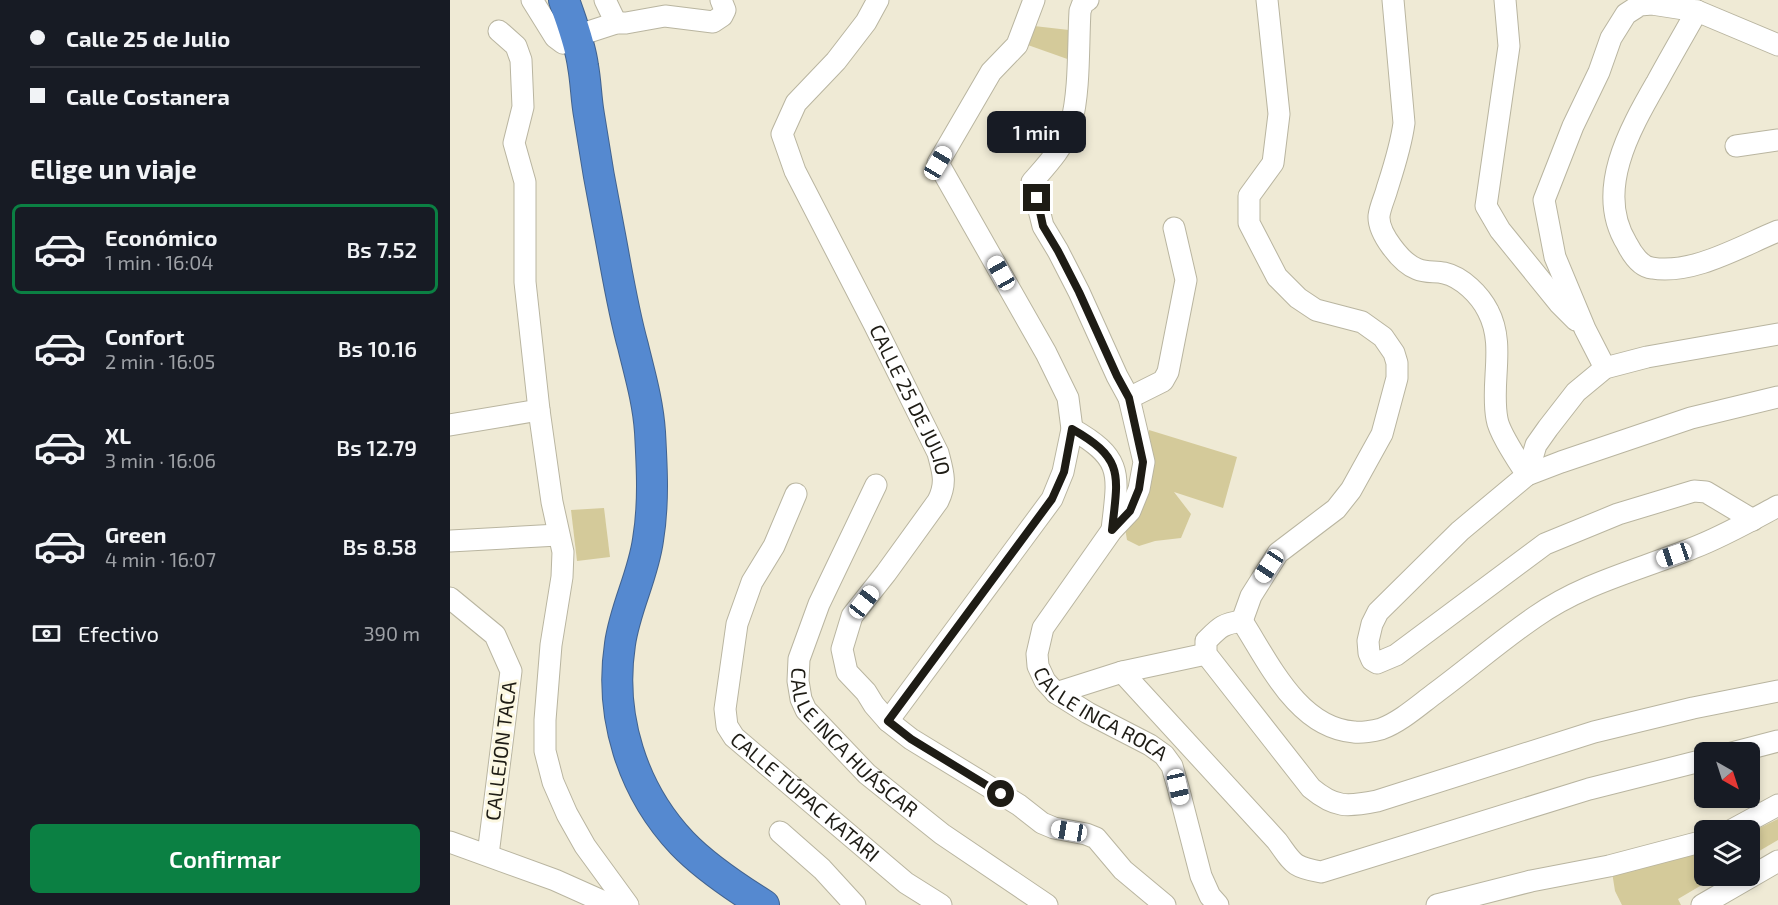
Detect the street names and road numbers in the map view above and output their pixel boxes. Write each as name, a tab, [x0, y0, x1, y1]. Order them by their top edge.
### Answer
street label: CALLE 25 DE JULIO	[865, 320, 956, 477]
street label: CALLE INCA ROCA	[1029, 663, 1174, 765]
street label: CALLE INCA HUÁSCAR	[787, 667, 923, 821]
street label: CALLEJON TACA	[480, 679, 521, 822]
street label: CALLE TÚPAC KATARI	[726, 726, 885, 866]

